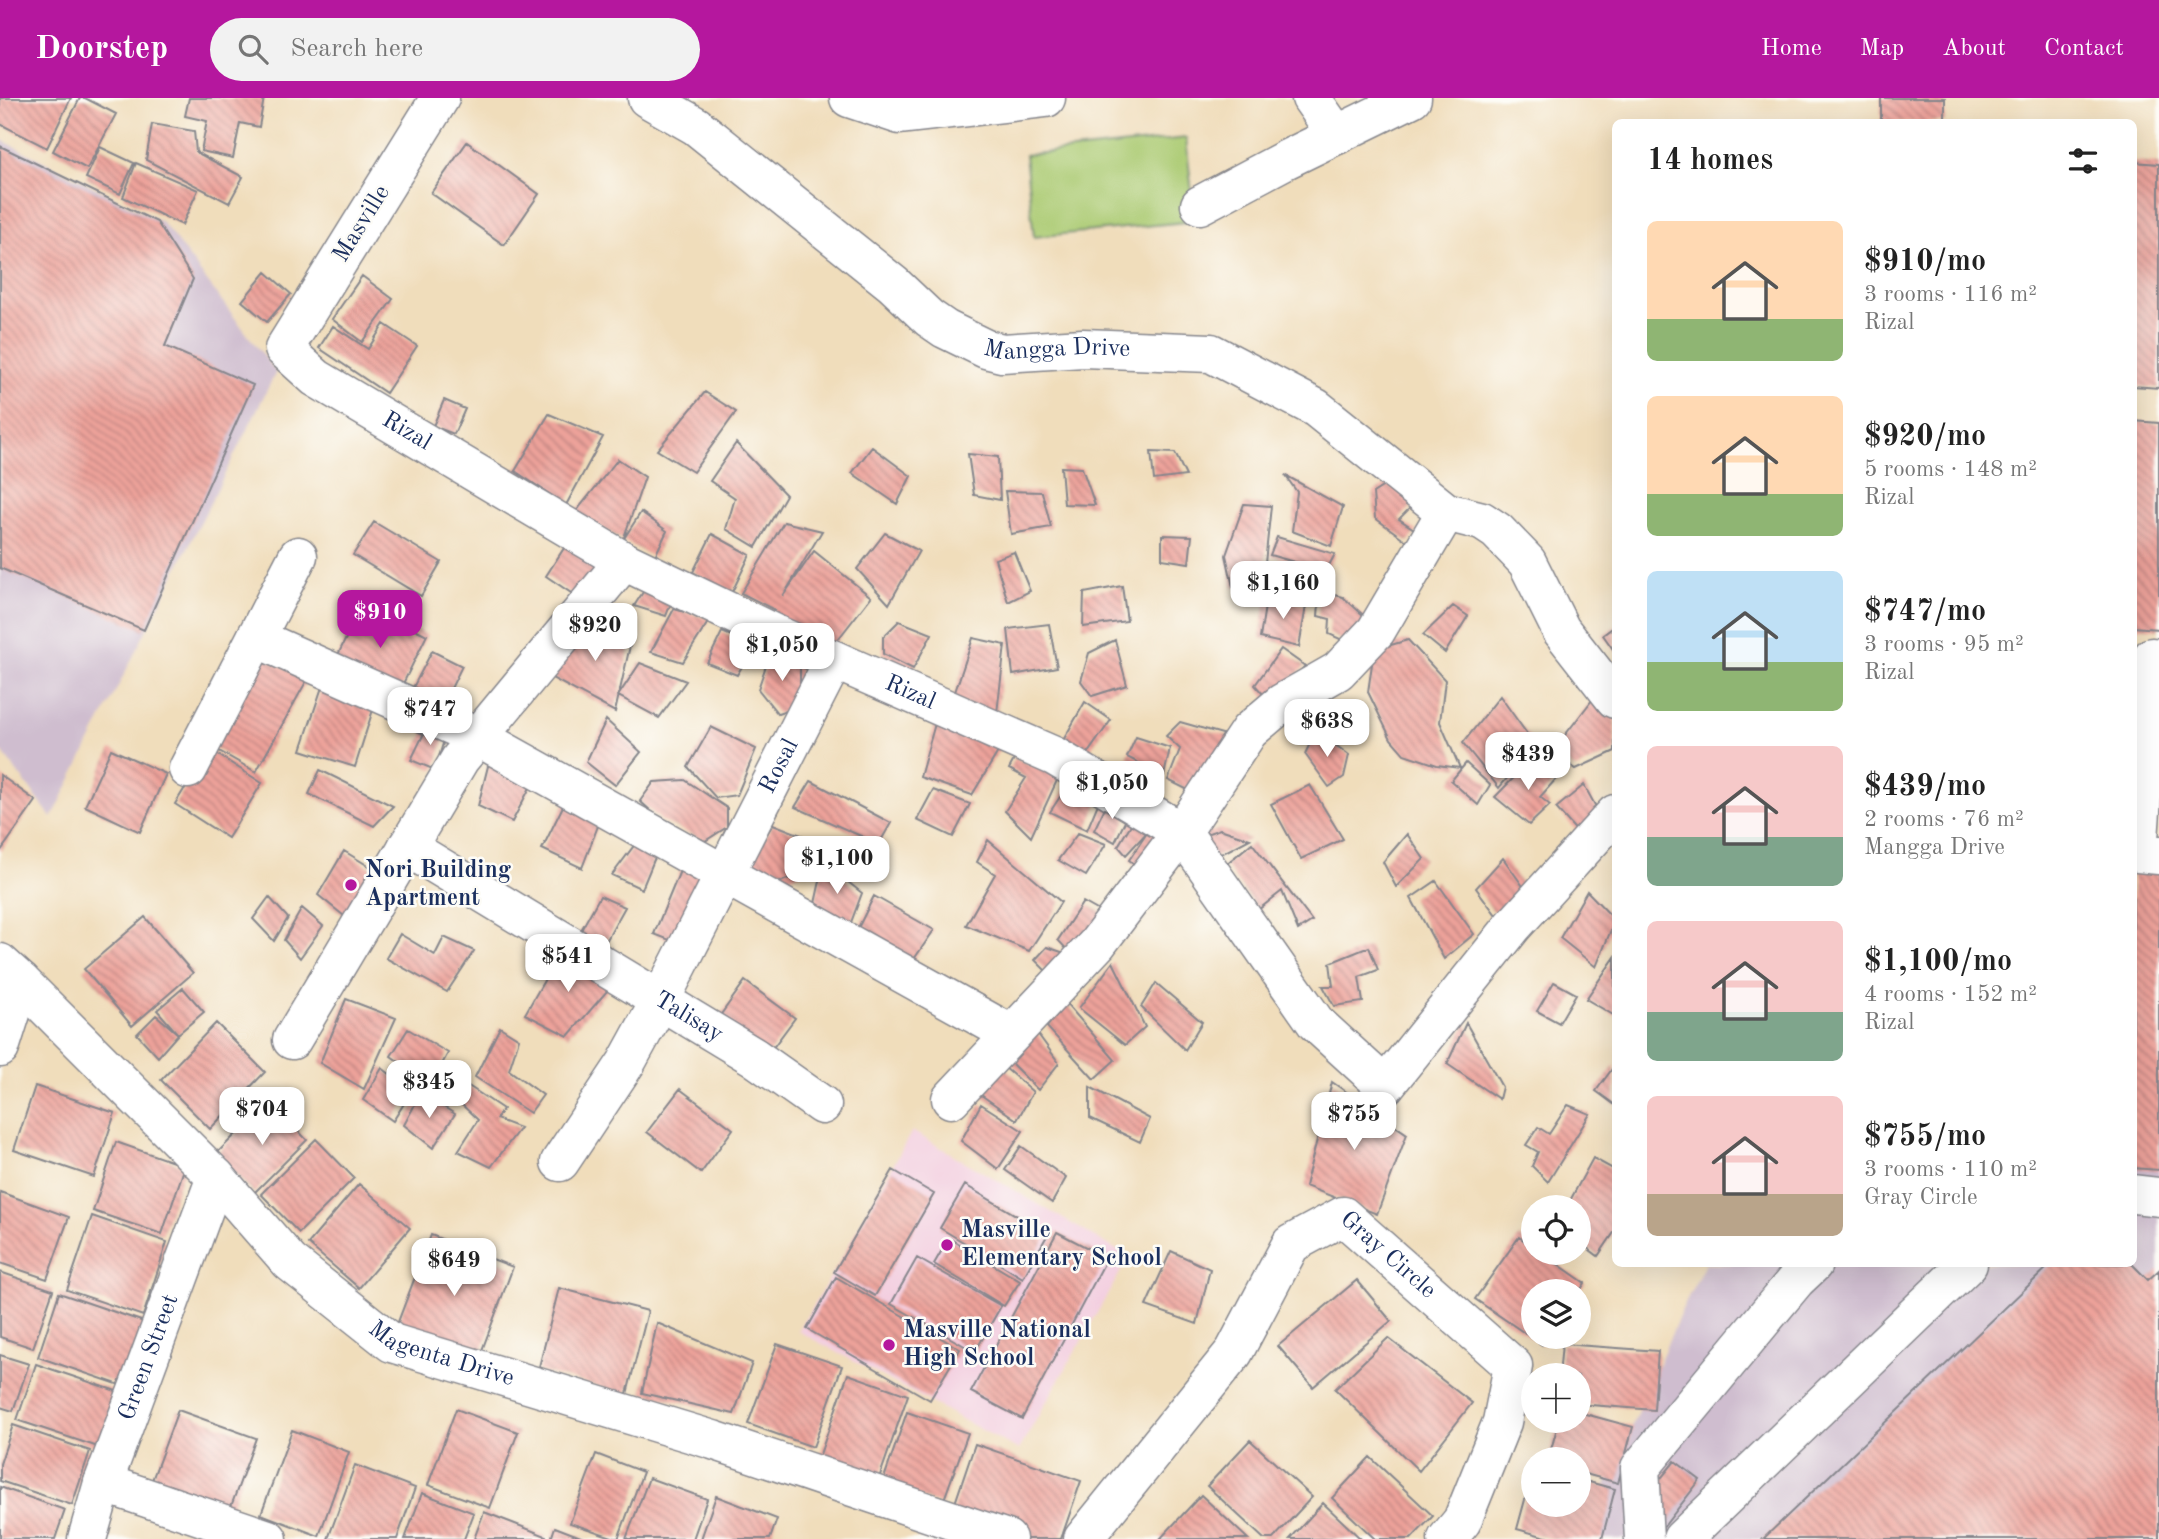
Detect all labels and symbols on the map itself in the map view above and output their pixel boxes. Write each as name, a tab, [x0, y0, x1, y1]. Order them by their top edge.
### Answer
street label: Masville	[329, 181, 395, 267]
street label: Mangga Drive	[981, 336, 1131, 365]
street label: Rizal	[378, 408, 435, 456]
pin: $1,160	[1226, 561, 1340, 621]
pin: $910	[339, 590, 421, 650]
pin: $920	[554, 603, 636, 663]
pin: $1,050	[725, 624, 839, 683]
street label: Rizal	[881, 672, 939, 715]
pin: $747	[389, 688, 471, 747]
pin: $638	[1286, 700, 1368, 759]
pin: $439	[1487, 732, 1569, 792]
street label: Rosal	[756, 735, 804, 798]
pin: $1,050	[1055, 762, 1169, 821]
pin: $1,100	[780, 836, 894, 896]
place label: Nori Building Apartment	[365, 859, 512, 911]
marker: Nori Building Apartment	[343, 877, 359, 893]
pin: $541	[527, 934, 609, 994]
street label: Talisay	[650, 988, 727, 1047]
pin: $345	[388, 1060, 470, 1120]
pin: $704	[221, 1088, 303, 1147]
pin: $755	[1313, 1093, 1395, 1152]
street label: Gray Circle	[1335, 1207, 1440, 1304]
place label: Masville Elementary School	[961, 1219, 1162, 1271]
marker: Masville Elementary School	[939, 1237, 955, 1253]
pin: $649	[413, 1238, 495, 1298]
street label: Green Street	[115, 1291, 184, 1424]
street label: Magenta Drive	[363, 1317, 517, 1391]
place label: Masville National High School	[903, 1319, 1091, 1371]
marker: Masville National High School	[881, 1337, 897, 1353]

